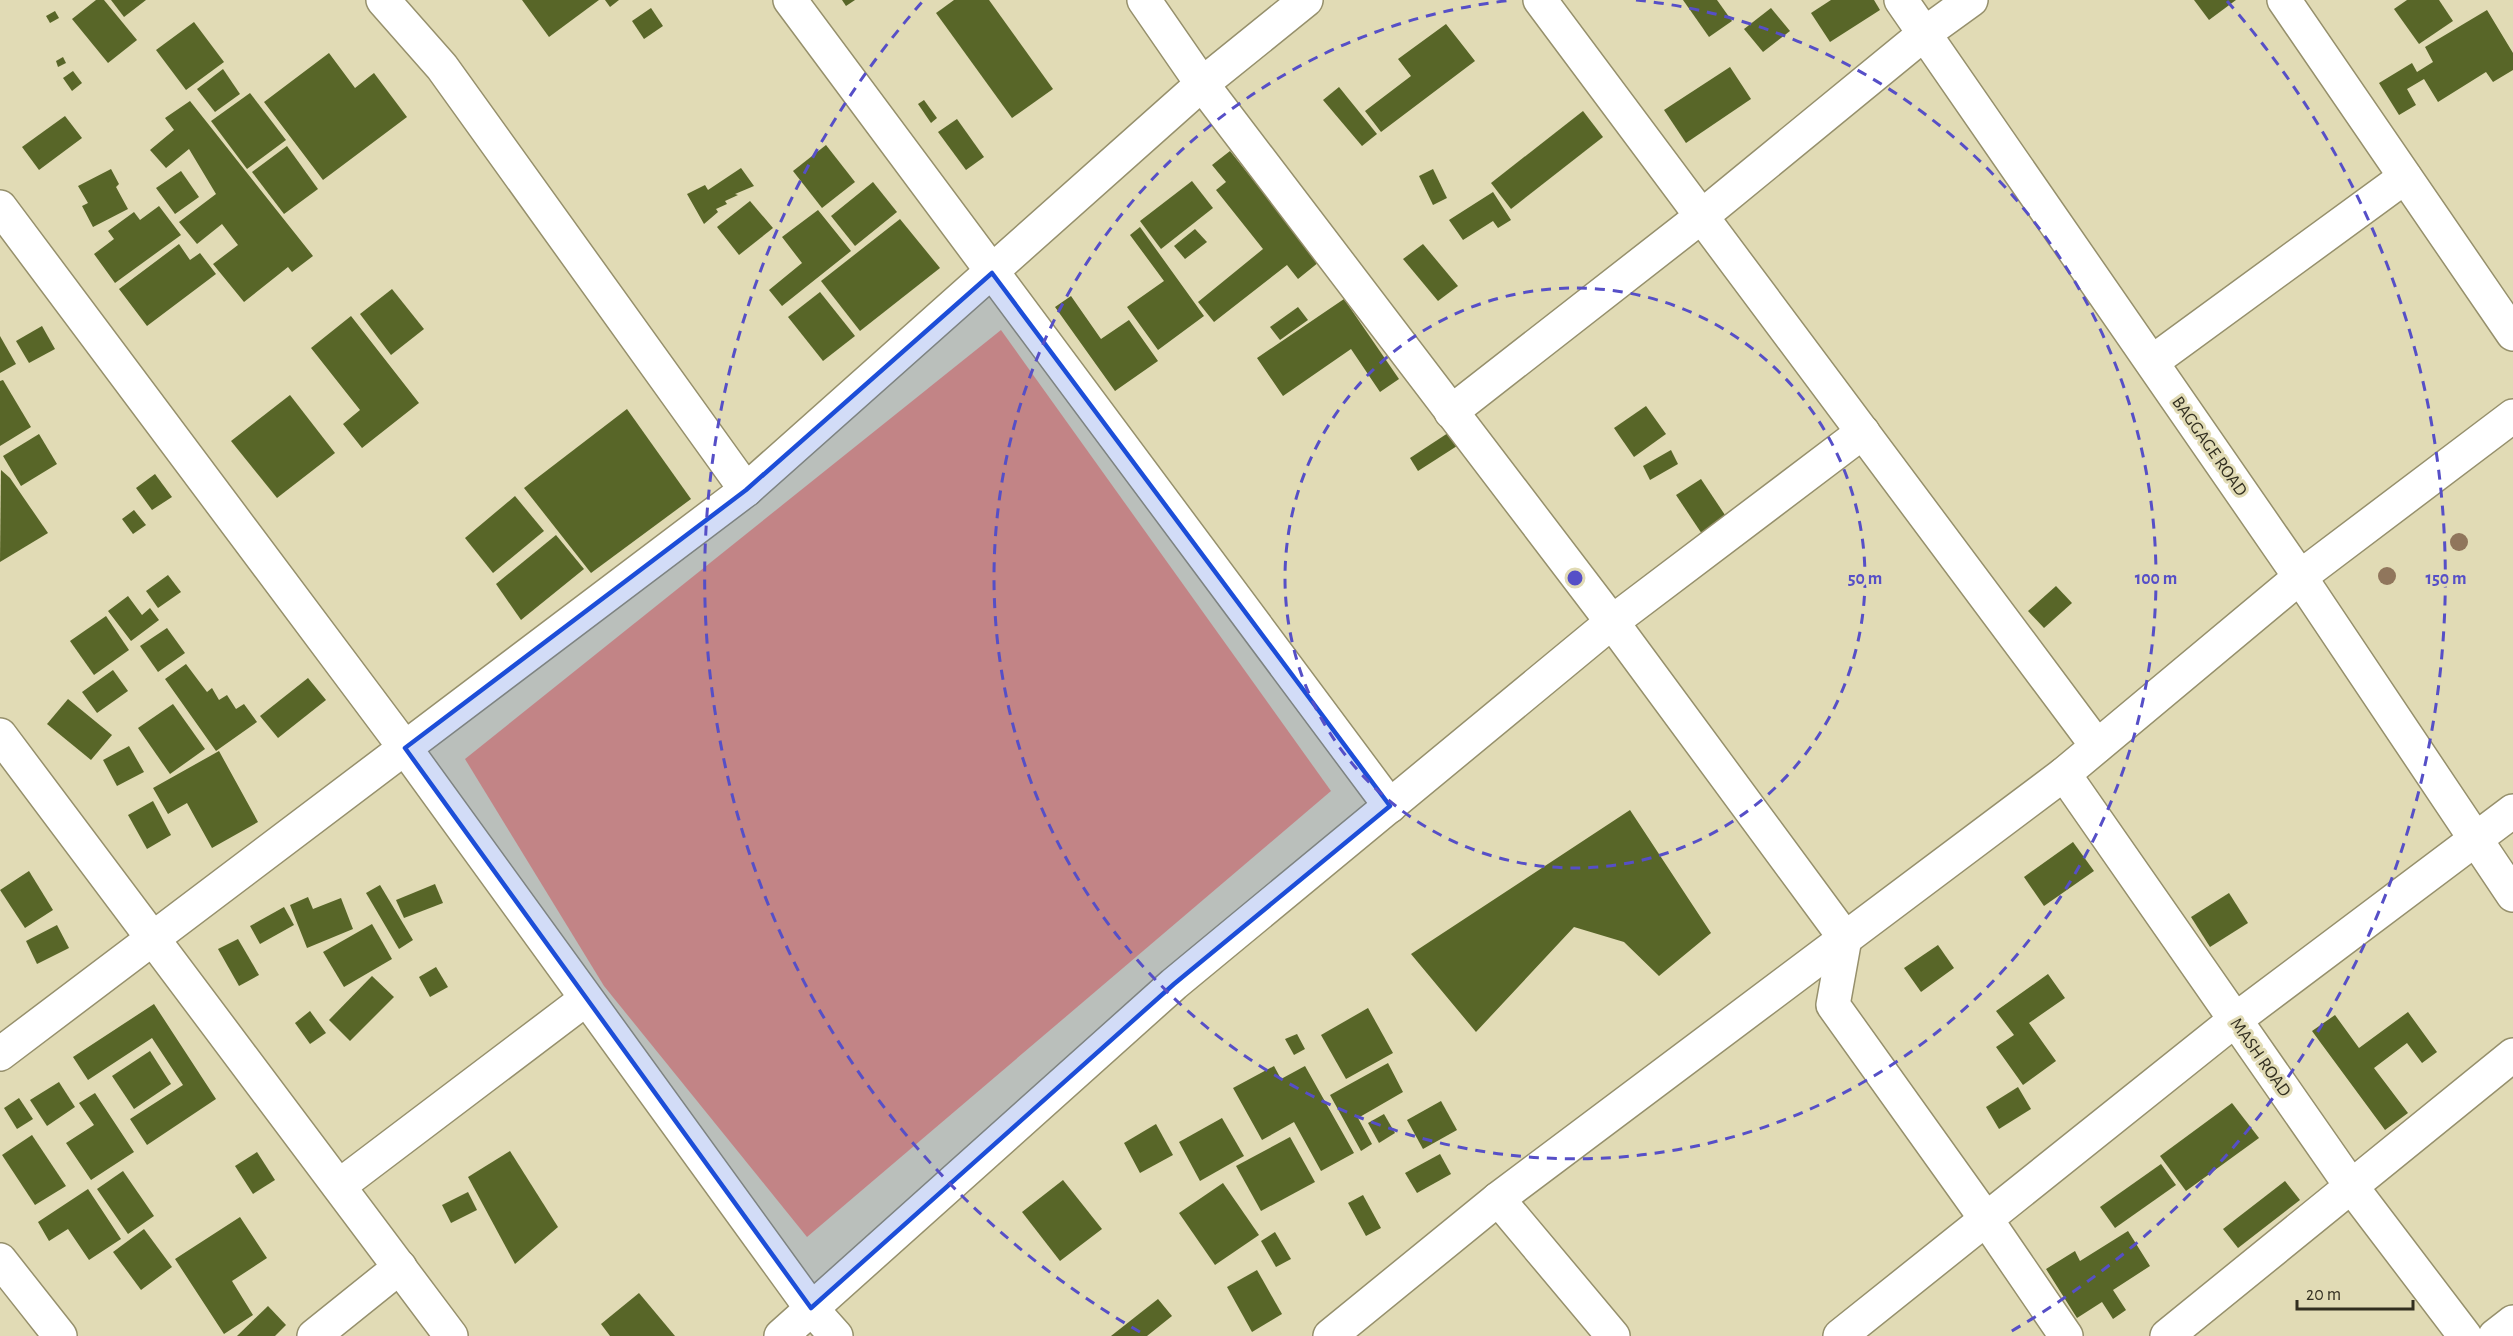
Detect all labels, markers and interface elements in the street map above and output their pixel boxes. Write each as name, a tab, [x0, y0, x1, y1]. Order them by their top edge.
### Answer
street label: BAGGAGE ROAD	[2168, 393, 2250, 500]
centre of rings	[1565, 568, 1585, 588]
text: 50 m	[1848, 570, 1882, 588]
text: 100 m	[2135, 570, 2177, 588]
text: 150 m	[2426, 570, 2466, 588]
street label: MASH ROAD	[2227, 1015, 2294, 1100]
scale bar	[2297, 1273, 2412, 1311]
text: 20 m	[2306, 1286, 2341, 1304]

